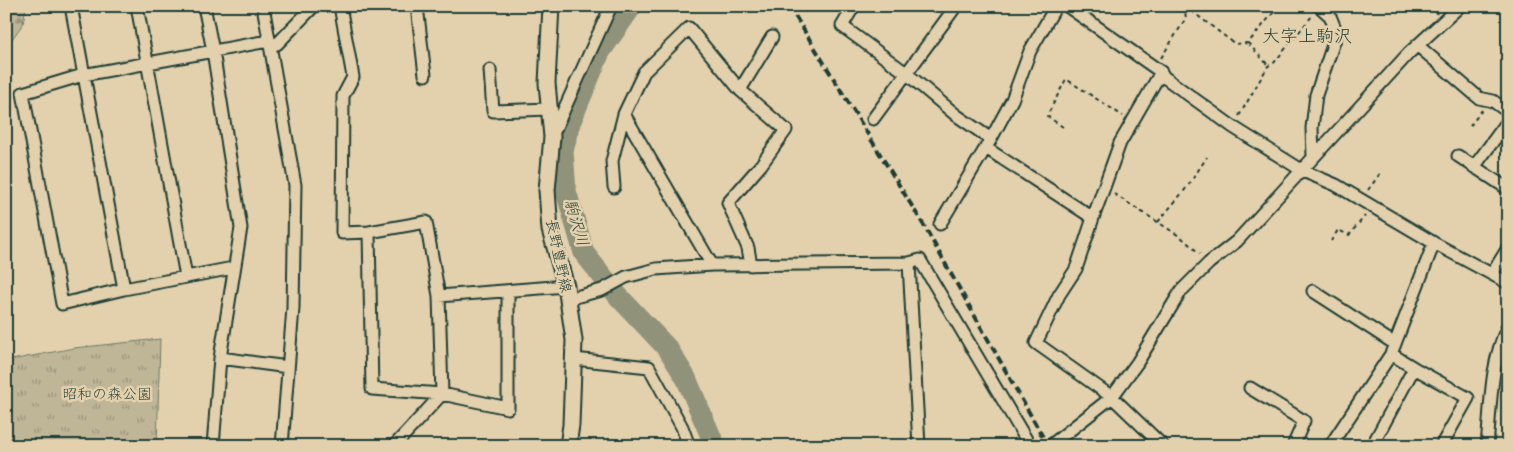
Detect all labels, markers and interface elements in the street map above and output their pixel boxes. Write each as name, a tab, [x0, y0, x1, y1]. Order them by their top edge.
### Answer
district label: 大字上駒沢	[1262, 23, 1352, 52]
water label: 駒沢川	[557, 196, 595, 250]
street label: 長野豊野線	[538, 217, 578, 295]
park label: 昭和の森公園	[62, 383, 152, 407]

